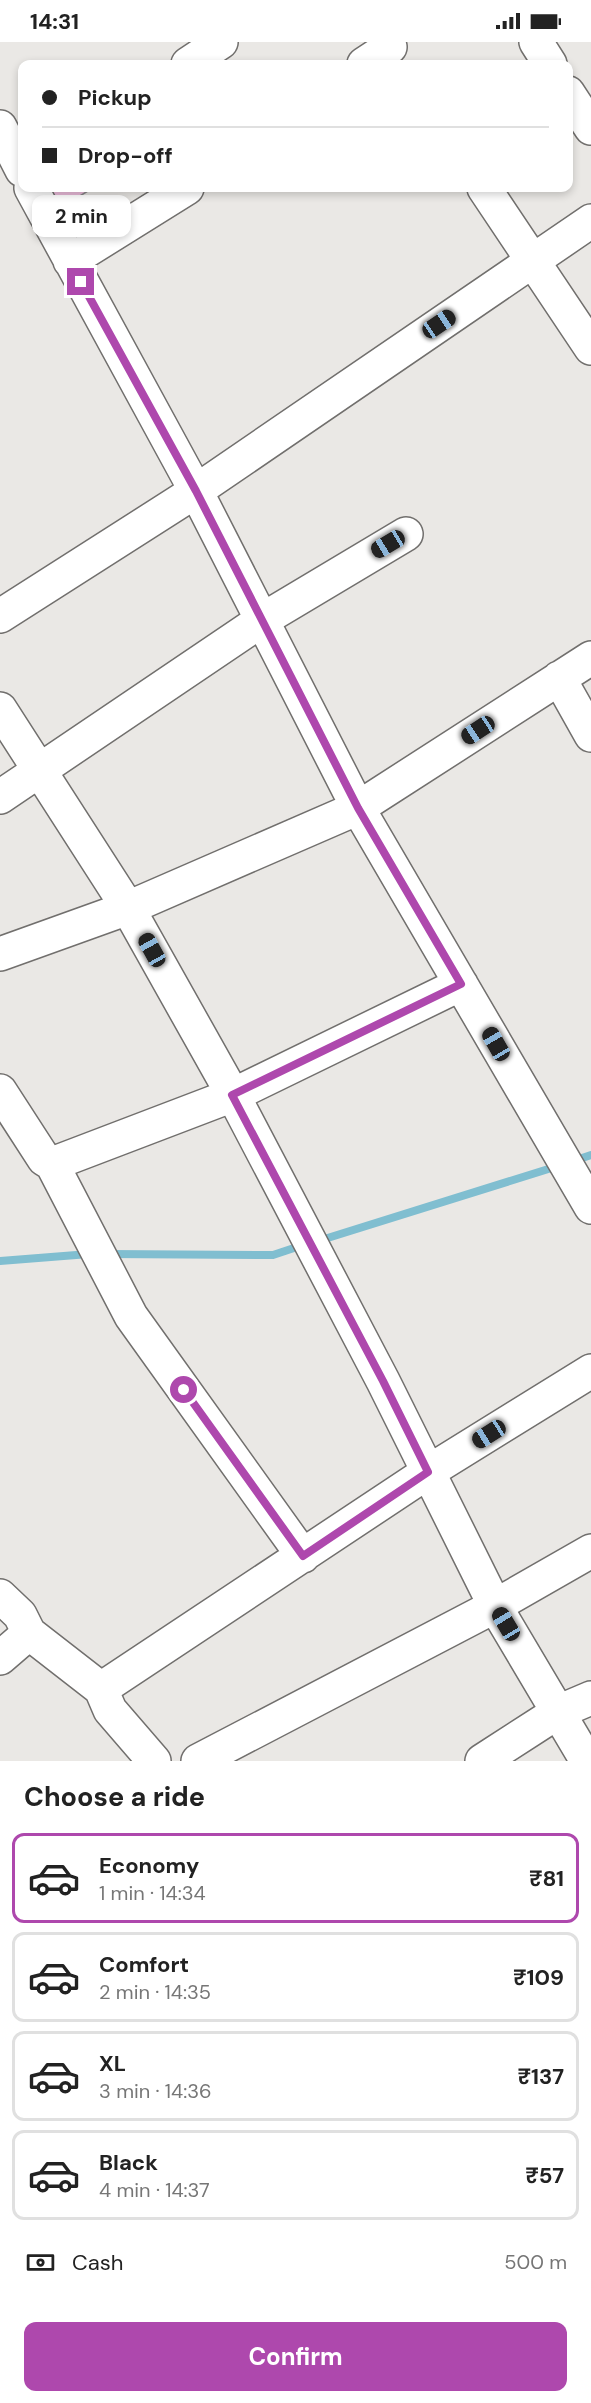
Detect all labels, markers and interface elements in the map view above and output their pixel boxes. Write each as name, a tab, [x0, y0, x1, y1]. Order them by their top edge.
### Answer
text: 14:31	[30, 7, 79, 36]
text: Pickup	[78, 83, 152, 112]
text: Drop-off	[78, 141, 173, 170]
callout: 2 min	[32, 195, 130, 237]
text: 2 min	[55, 203, 108, 229]
route end	[67, 268, 94, 295]
car	[419, 306, 459, 342]
car	[368, 527, 408, 561]
car	[458, 713, 498, 747]
car	[135, 930, 169, 970]
car	[479, 1024, 513, 1064]
route start	[170, 1376, 197, 1403]
car	[469, 1417, 509, 1451]
car	[489, 1604, 523, 1644]
text: Choose a ride	[24, 1779, 205, 1814]
icon: car	[27, 1851, 81, 1905]
text: Economy	[99, 1851, 199, 1880]
text: ₹81	[529, 1864, 564, 1893]
text: 1 min · 14:34	[99, 1880, 206, 1906]
icon: car	[27, 1950, 81, 2004]
text: Comfort	[99, 1950, 189, 1979]
text: ₹109	[513, 1963, 564, 1992]
text: 2 min · 14:35	[99, 1979, 211, 2005]
icon: car	[27, 2049, 81, 2103]
text: XL	[99, 2049, 126, 2078]
text: ₹137	[518, 2062, 564, 2091]
text: 3 min · 14:36	[99, 2078, 212, 2104]
icon: car	[27, 2148, 81, 2202]
text: Black	[99, 2148, 158, 2177]
text: ₹57	[525, 2161, 564, 2190]
text: 4 min · 14:37	[99, 2177, 210, 2203]
icon: cash	[24, 2246, 57, 2279]
text: Cash	[72, 2248, 123, 2277]
text: 500 m	[504, 2249, 567, 2275]
button: Confirm	[24, 2322, 567, 2391]

